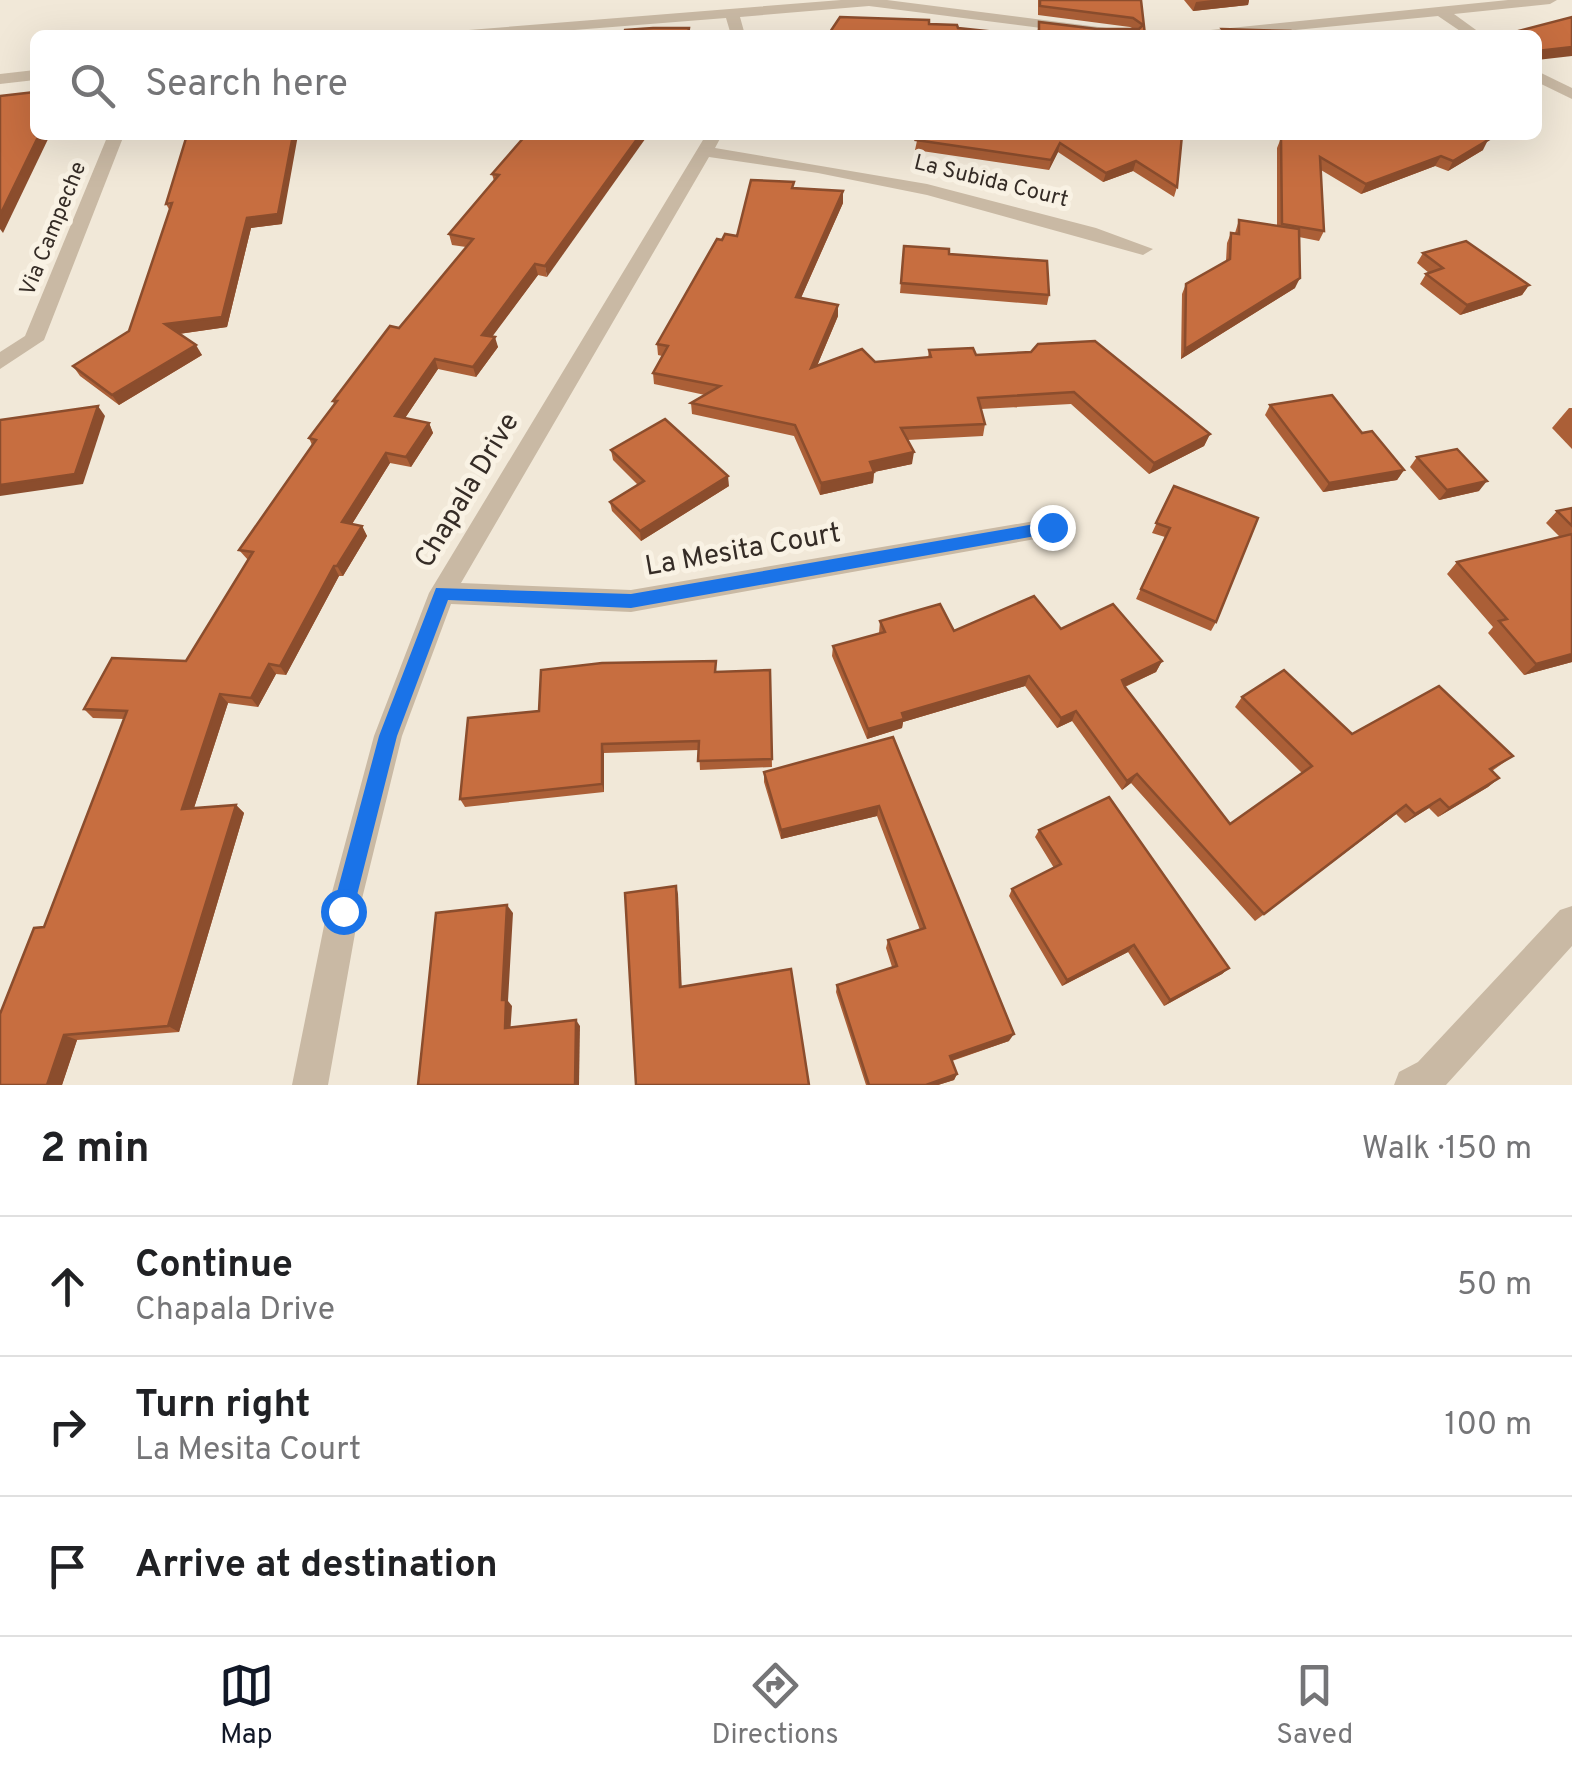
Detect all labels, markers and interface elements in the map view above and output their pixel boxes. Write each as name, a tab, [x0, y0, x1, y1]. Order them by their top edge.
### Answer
search box	[30, 30, 1542, 140]
icon: search	[65, 58, 120, 113]
text: Search here	[145, 61, 348, 110]
street label: La Subida Court	[911, 150, 1071, 214]
street label: Via Campeche	[15, 158, 93, 300]
street label: Chapala Drive	[407, 407, 529, 575]
route end	[1030, 505, 1076, 551]
street label: La Mesita Court	[642, 516, 844, 586]
route start	[321, 889, 367, 935]
text: 2 min	[40, 1124, 150, 1177]
text: Walk · 150 m	[1362, 1130, 1532, 1170]
text: Continue	[135, 1242, 293, 1291]
icon: ahead	[40, 1259, 95, 1314]
text: 50 m	[1457, 1266, 1532, 1306]
text: Chapala Drive	[135, 1291, 335, 1331]
text: Turn right	[135, 1382, 310, 1431]
icon: right	[40, 1399, 95, 1454]
text: 100 m	[1445, 1406, 1532, 1446]
text: La Mesita Court	[135, 1431, 361, 1471]
icon: arrive	[40, 1539, 95, 1594]
text: Arrive at destination	[135, 1542, 498, 1591]
tab: Map	[219, 1658, 274, 1754]
tab: Directions	[711, 1658, 839, 1754]
tab: Saved	[1276, 1658, 1353, 1754]

